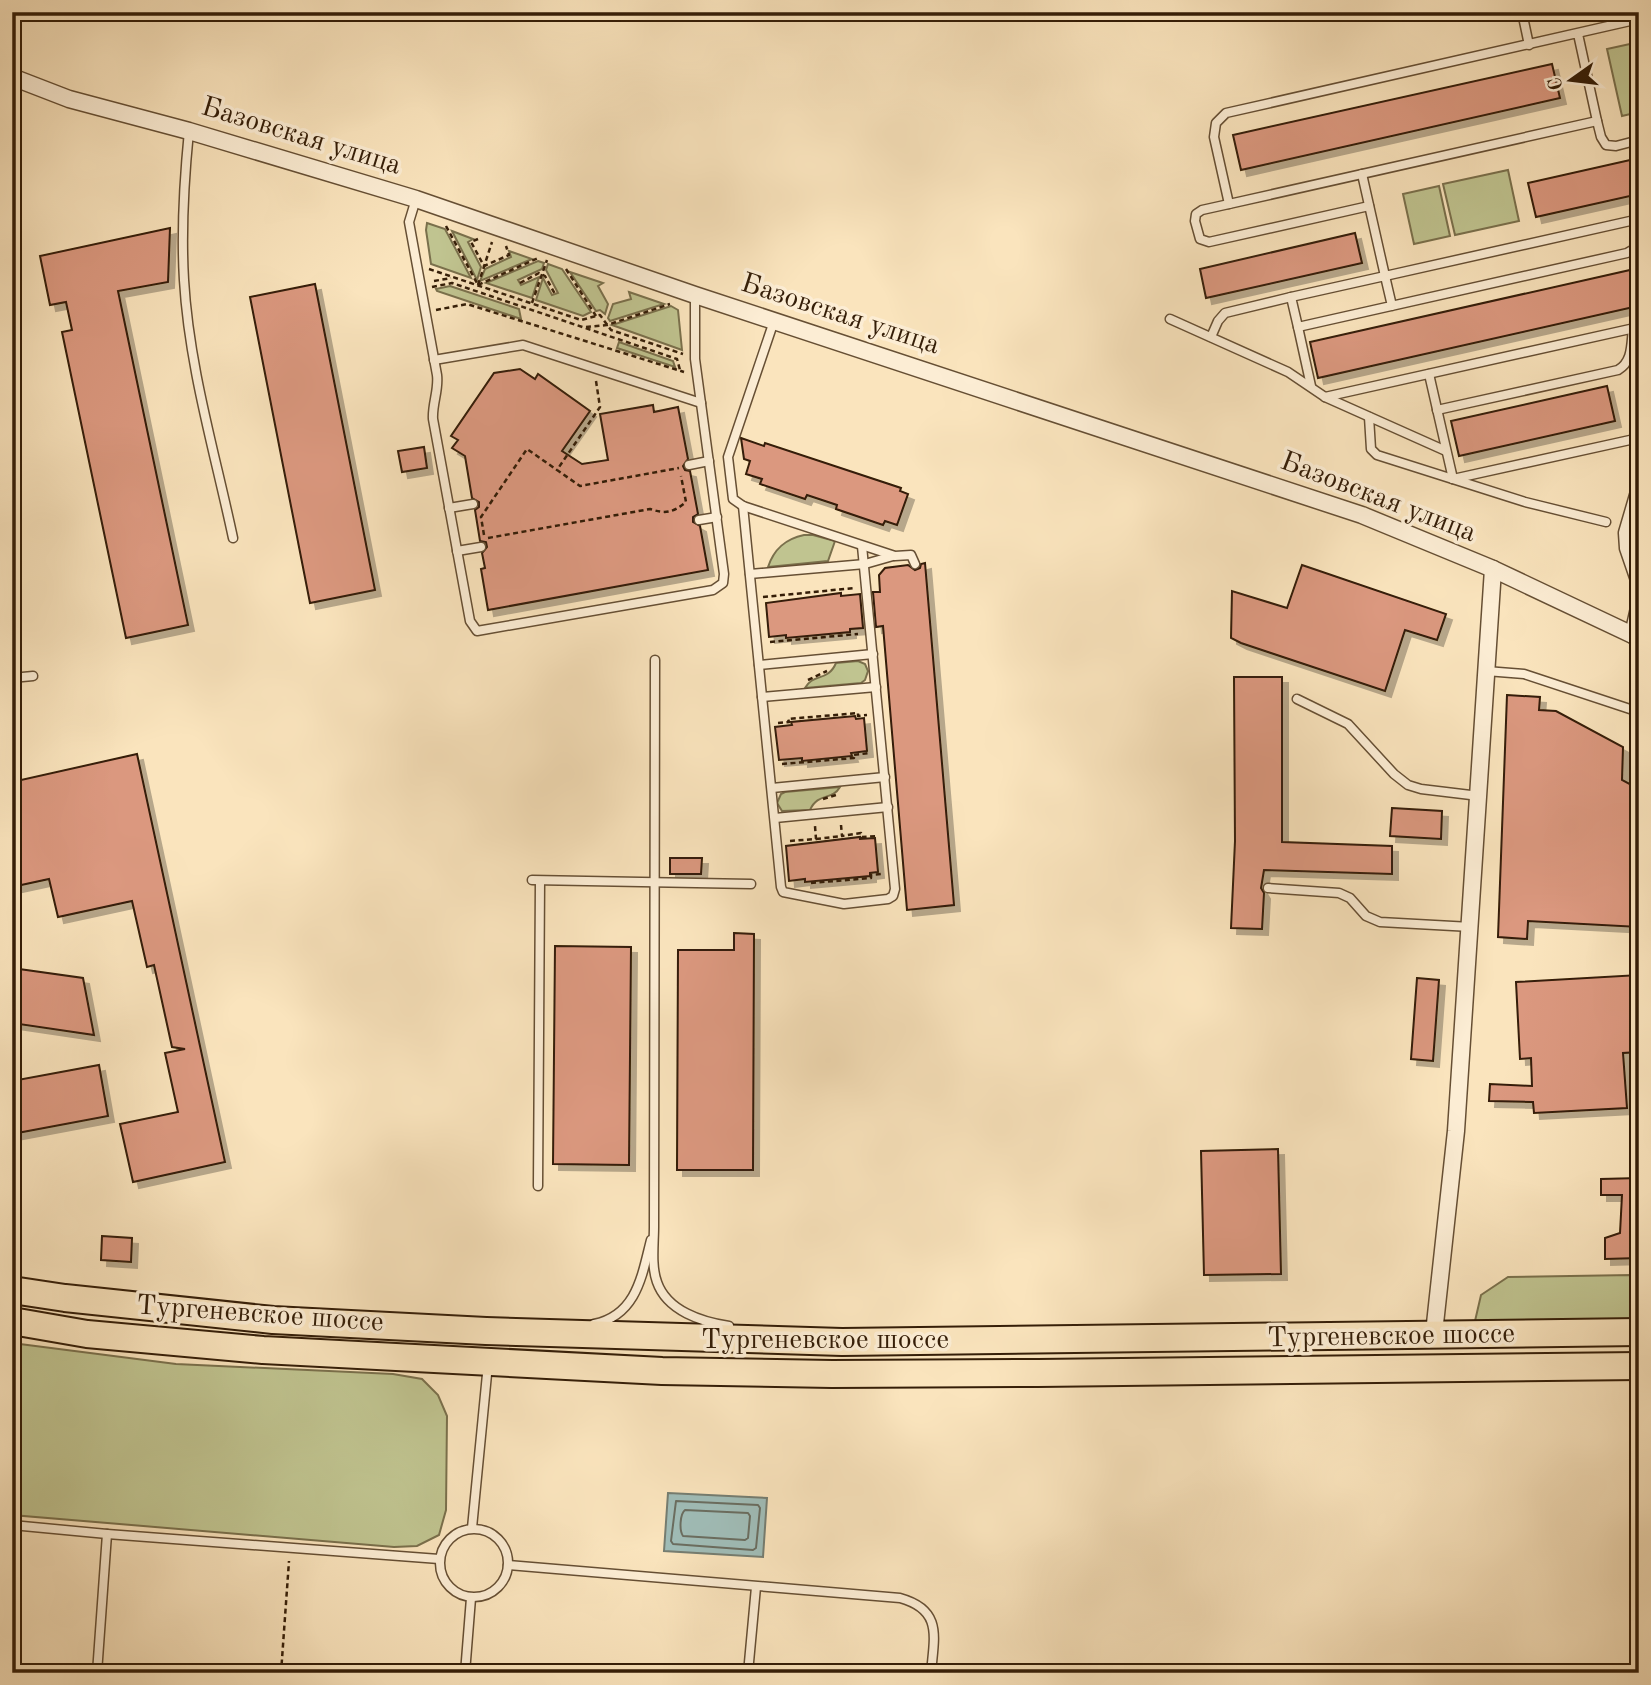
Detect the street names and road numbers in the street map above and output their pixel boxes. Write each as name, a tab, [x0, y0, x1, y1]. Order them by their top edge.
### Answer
street label: Базовская улица	[198, 93, 404, 181]
street label: Базовская улица	[737, 270, 943, 360]
street label: Базовская улица	[1276, 448, 1480, 548]
street label: Тургеневское шоссе	[135, 1292, 385, 1338]
street label: Тургеневское шоссе	[1267, 1321, 1515, 1353]
street label: Тургеневское шоссе	[701, 1327, 949, 1355]

